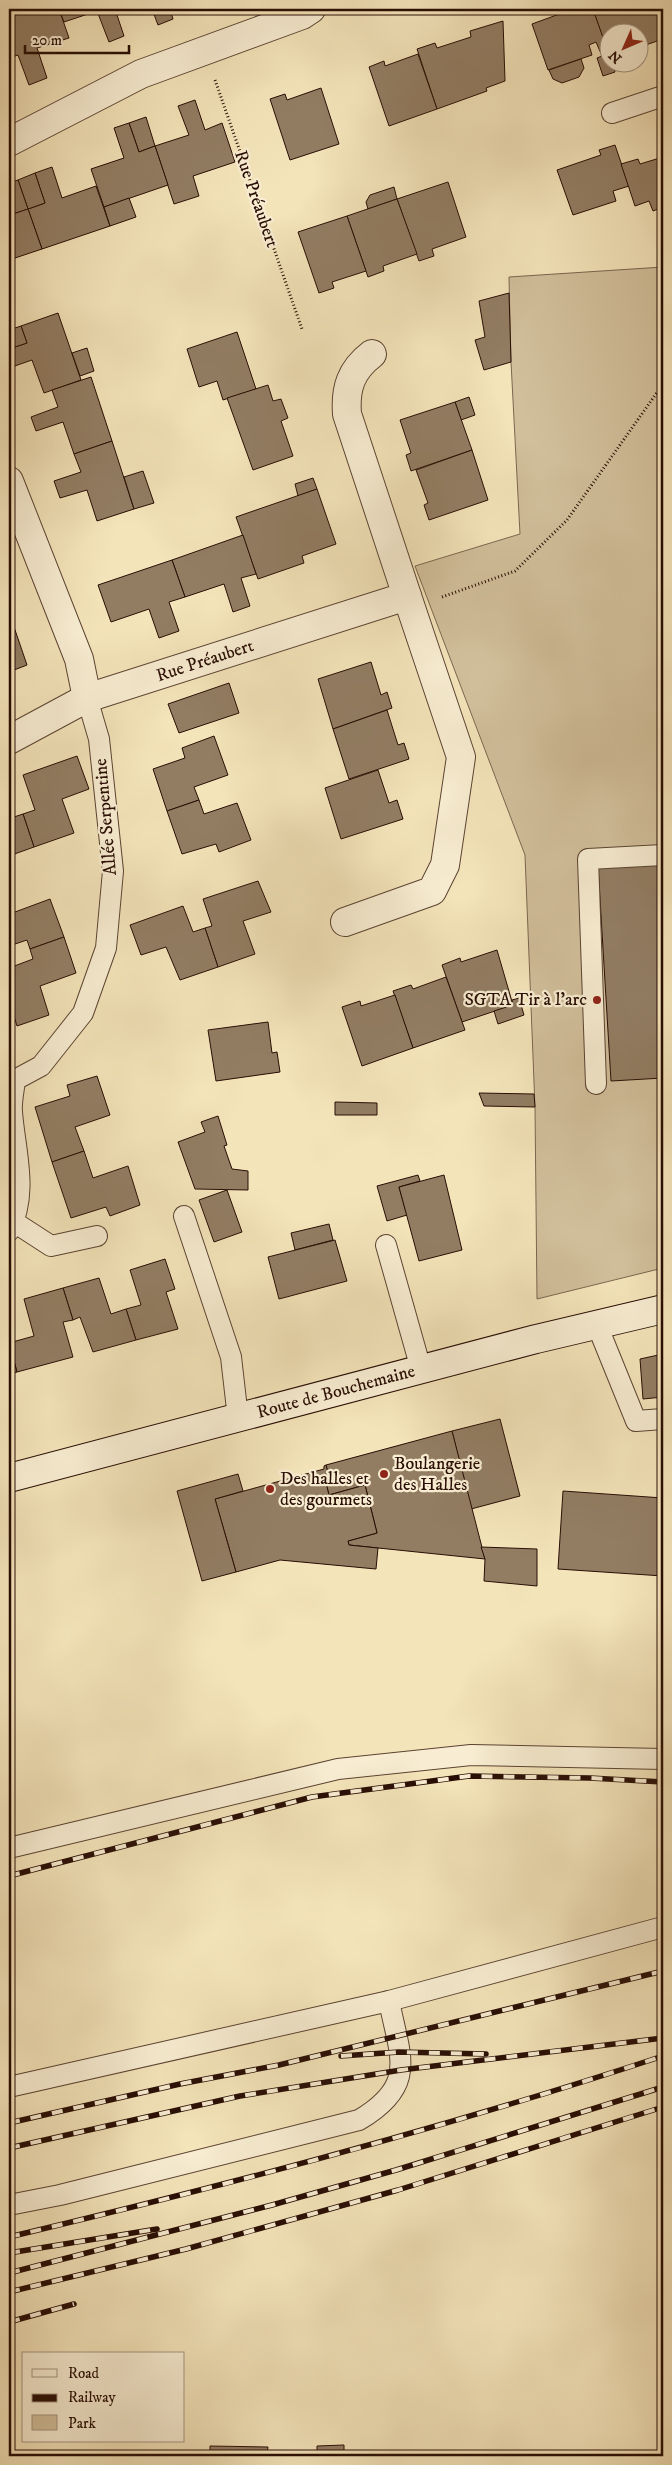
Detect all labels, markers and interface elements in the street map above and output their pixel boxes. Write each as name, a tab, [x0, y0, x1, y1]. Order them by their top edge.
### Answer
scale bar	[25, 22, 129, 54]
north arrow	[600, 22, 650, 72]
text: 20 m	[32, 31, 62, 50]
text: N	[605, 46, 626, 67]
street label: Rue Préaubert	[229, 148, 283, 251]
street label: Rue Préaubert	[153, 635, 257, 687]
street label: Allée Serpentine	[90, 757, 122, 877]
place label: SGTA Tir à l’arc	[464, 989, 587, 1011]
marker: SGTA Tir à l’arc	[591, 994, 603, 1006]
street label: Route de Bouchemaine	[255, 1360, 417, 1424]
place label: Boulangerie des Halles	[394, 1453, 480, 1496]
place label: Des halles et des gourmets	[280, 1468, 372, 1511]
marker: Boulangerie des Halles	[378, 1468, 390, 1480]
marker: Des halles et des gourmets	[264, 1483, 276, 1495]
legend	[22, 2352, 185, 2442]
text: Road	[68, 2364, 100, 2383]
text: Railway	[68, 2388, 116, 2407]
text: Park	[68, 2414, 97, 2433]

